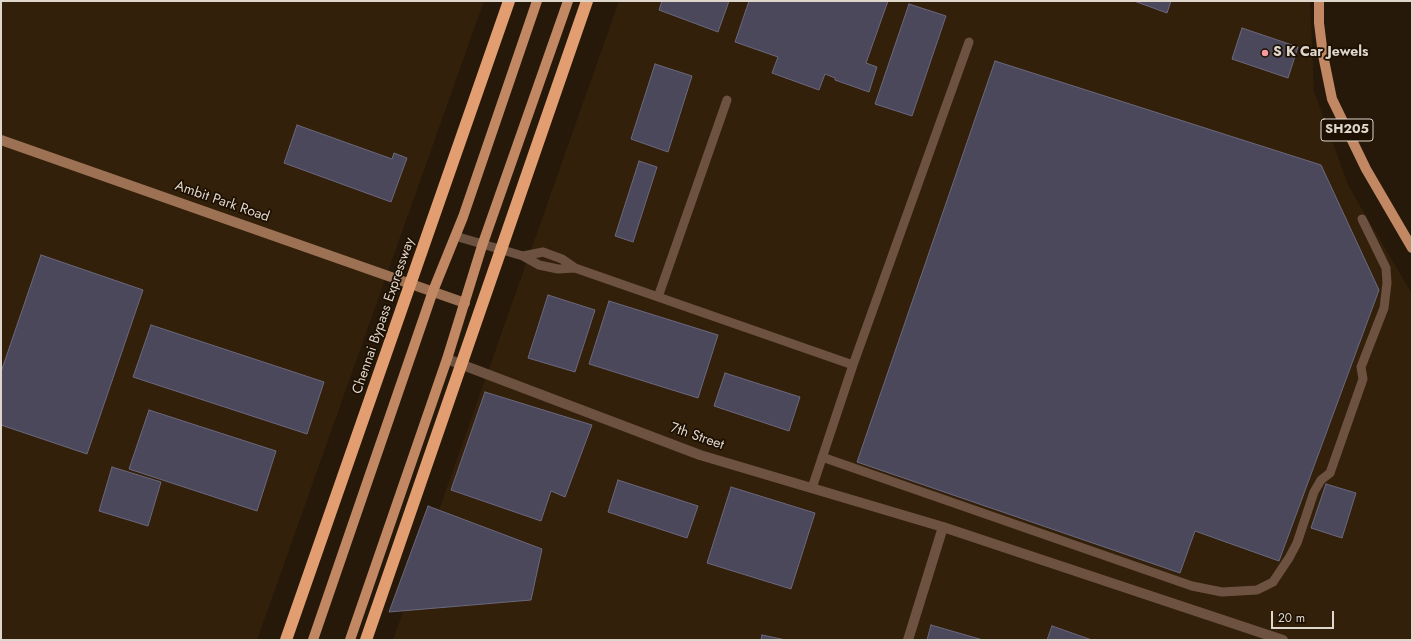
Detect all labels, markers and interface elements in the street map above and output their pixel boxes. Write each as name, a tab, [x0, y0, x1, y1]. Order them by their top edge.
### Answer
place label: S K Car Jewels	[1273, 45, 1368, 61]
marker: S K Car Jewels	[1260, 48, 1270, 58]
road number: SH205	[1321, 119, 1373, 141]
street label: Ambit Park Road	[173, 178, 271, 226]
street label: Chennai Bypass Expressway	[349, 235, 419, 397]
street label: 7th Street	[668, 420, 726, 454]
scale bar	[1273, 603, 1336, 629]
text: 20 m	[1278, 609, 1305, 627]

